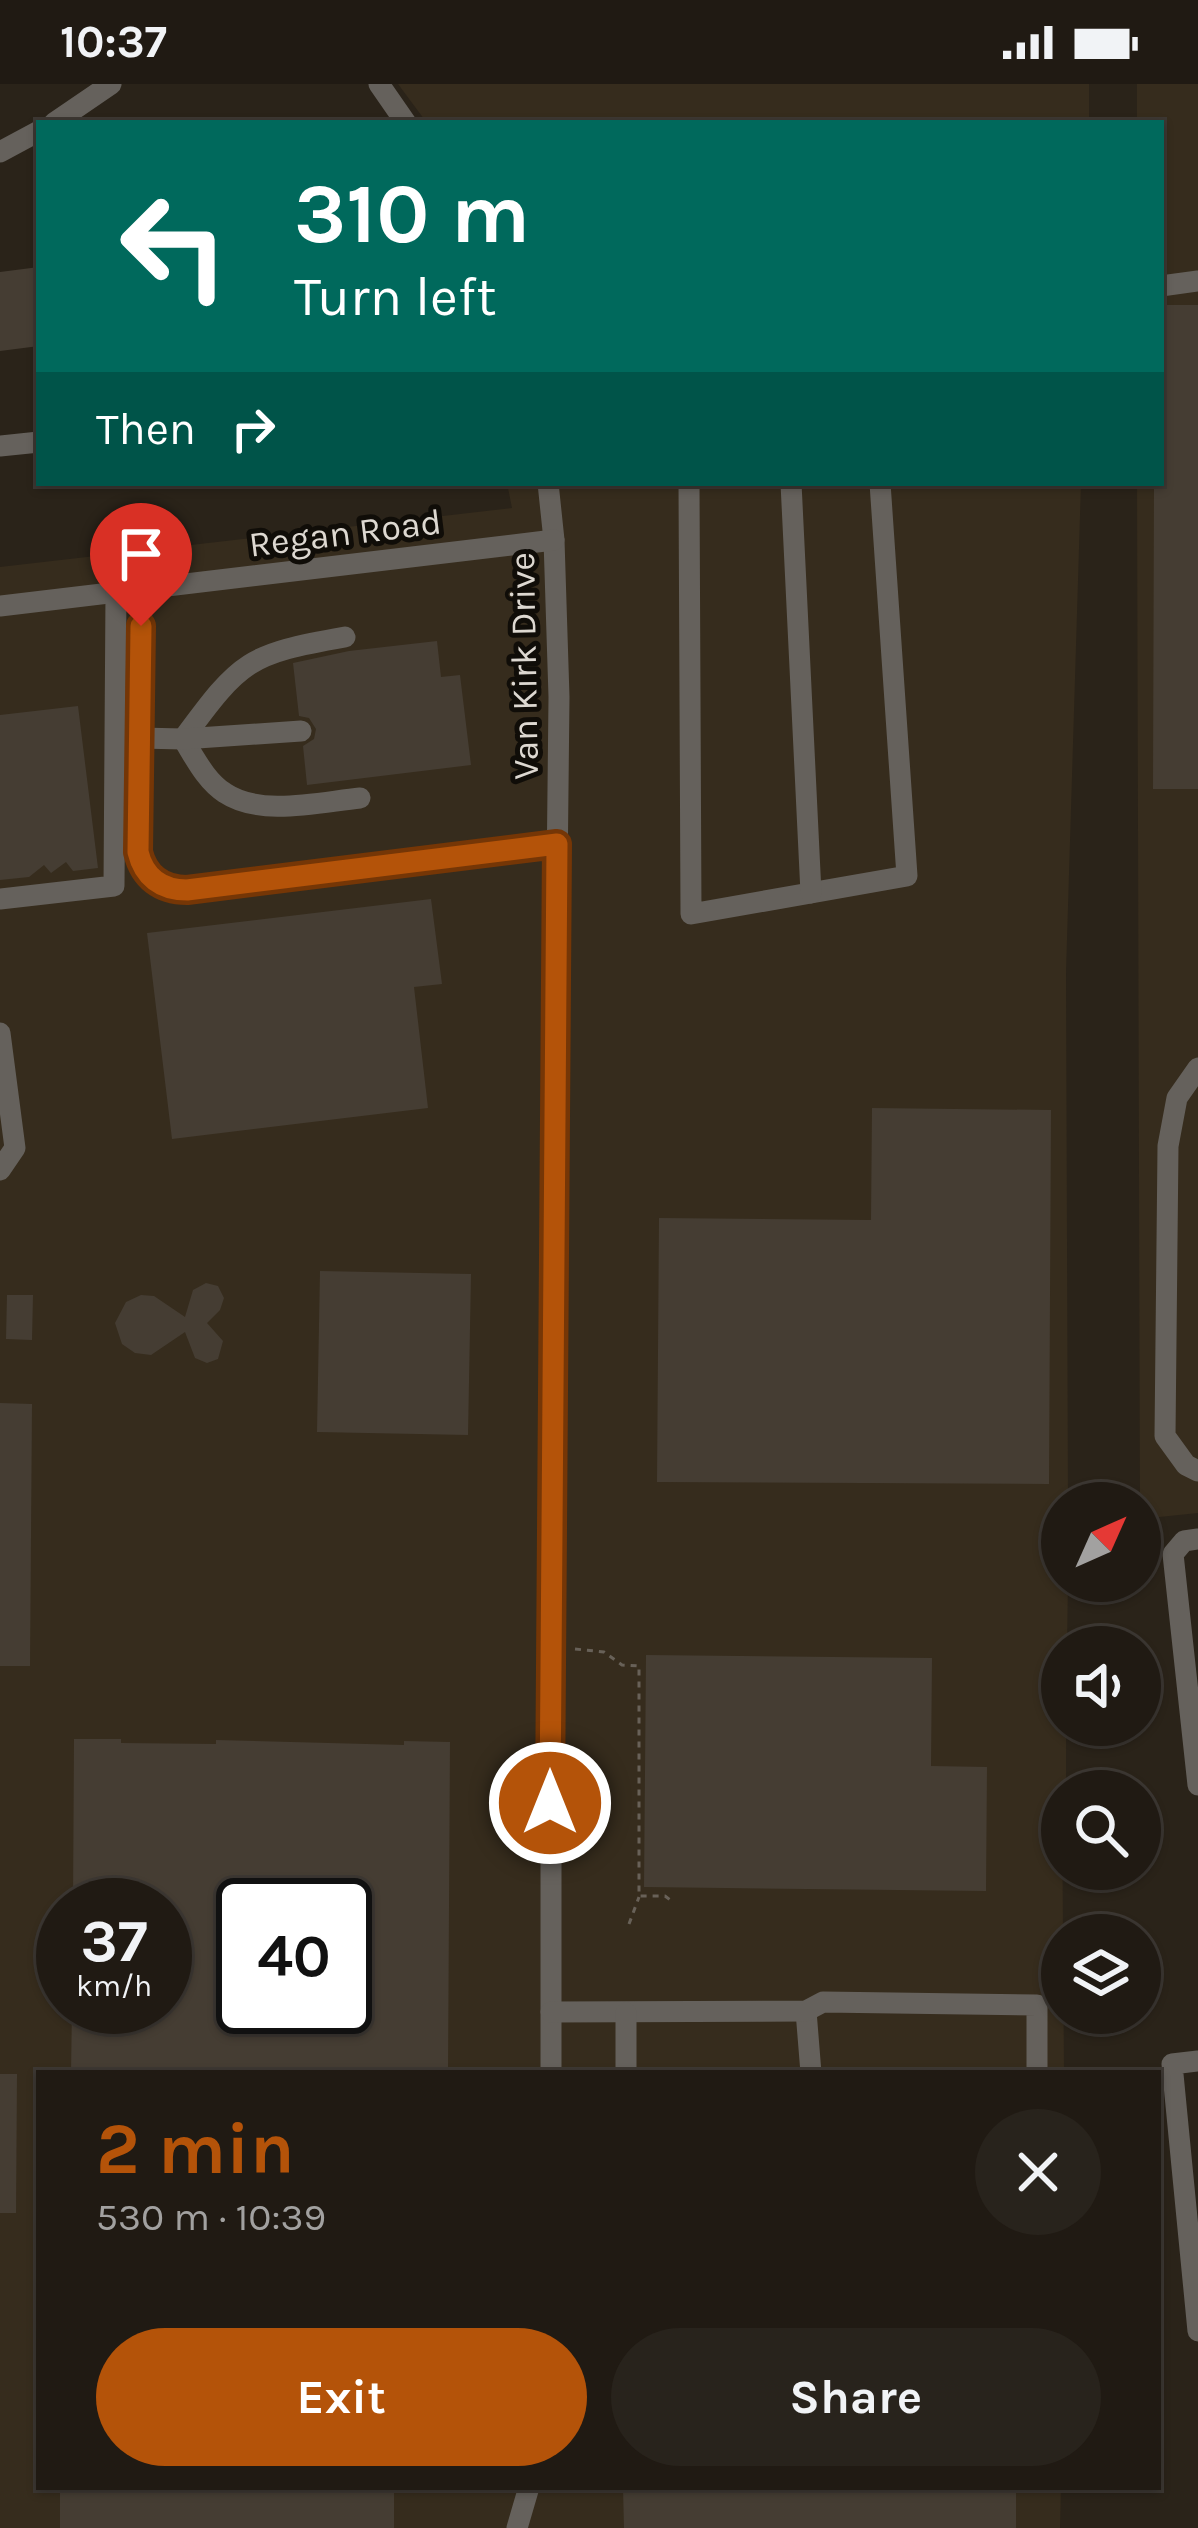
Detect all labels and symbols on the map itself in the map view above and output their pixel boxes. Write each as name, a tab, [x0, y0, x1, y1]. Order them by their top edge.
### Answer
street label: Regan Road	[246, 500, 444, 566]
pin	[90, 503, 192, 626]
street label: Van Kirk Drive	[501, 552, 547, 780]
north arrow	[1041, 1482, 1161, 1602]
position arrow	[487, 1740, 613, 1866]
speed limit sign: 40	[216, 1878, 372, 2034]

